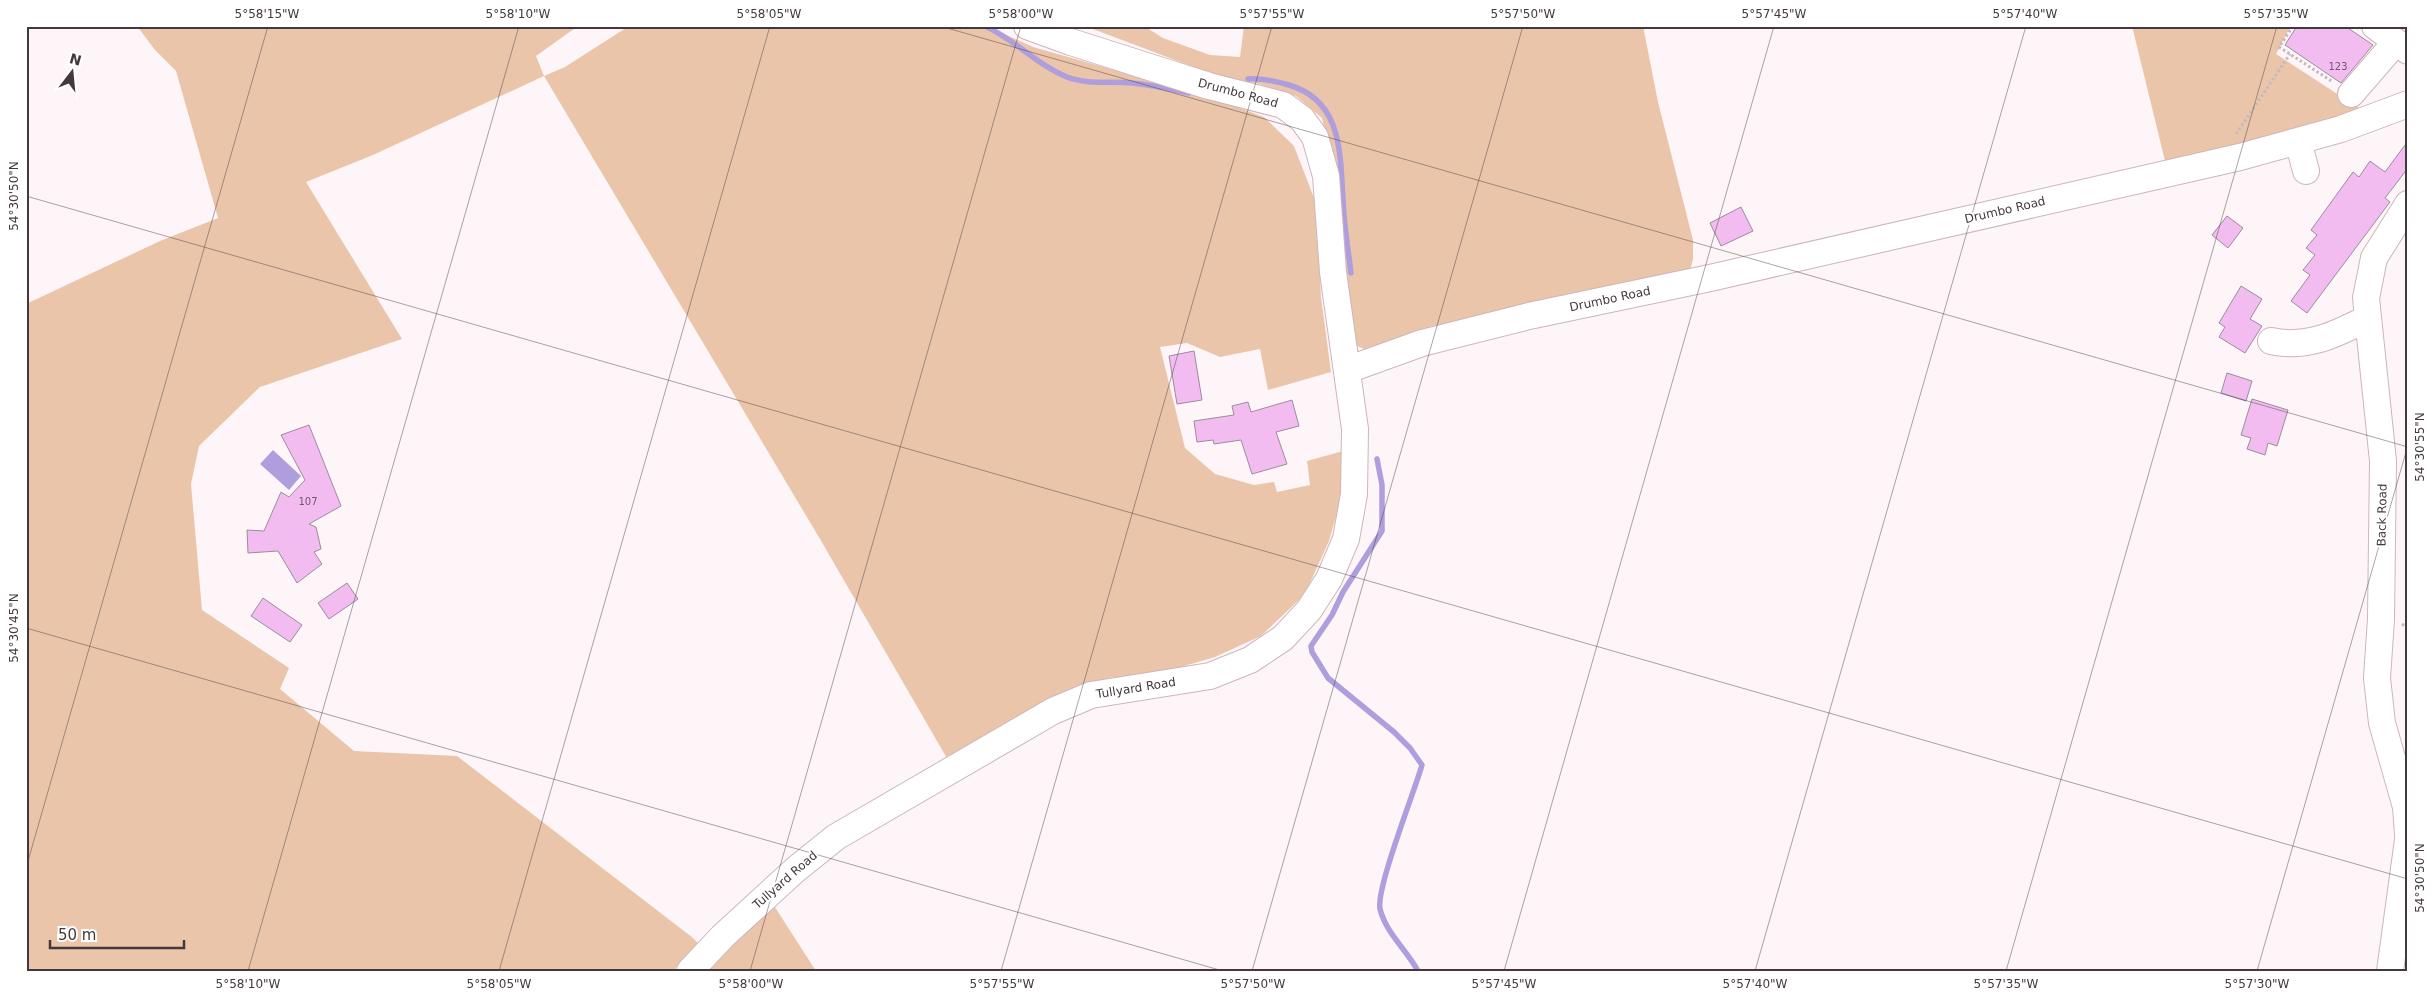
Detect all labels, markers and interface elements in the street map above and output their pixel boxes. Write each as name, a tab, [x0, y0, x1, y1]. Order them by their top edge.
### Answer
text: 5°58'15"W	[235, 7, 300, 21]
text: 5°58'10"W	[486, 7, 551, 21]
text: 5°58'05"W	[737, 7, 802, 21]
text: 5°58'00"W	[989, 7, 1054, 21]
text: 5°57'55"W	[1240, 7, 1305, 21]
text: 5°57'50"W	[1491, 7, 1556, 21]
text: 5°57'45"W	[1742, 7, 1807, 21]
text: 5°57'40"W	[1993, 7, 2058, 21]
text: 5°57'35"W	[2244, 7, 2309, 21]
north arrow	[48, 48, 98, 98]
text: N	[68, 50, 83, 69]
house number: 123	[2328, 61, 2348, 72]
street label: Drumbo Road	[1196, 76, 1280, 110]
text: 54°30'50"N	[7, 161, 21, 231]
street label: Drumbo Road	[1963, 194, 2047, 226]
street label: Drumbo Road	[1568, 284, 1652, 314]
text: 54°30'55"N	[2413, 412, 2427, 482]
street label: Back Road	[2374, 483, 2390, 547]
house number: 107	[298, 496, 318, 507]
text: 54°30'45"N	[7, 593, 21, 663]
street label: Tullyard Road	[1094, 675, 1177, 701]
text: 54°30'50"N	[2413, 843, 2427, 913]
street label: Tullyard Road	[749, 848, 820, 912]
scale bar	[50, 917, 184, 949]
text: 50 m	[58, 926, 96, 944]
text: 5°58'10"W	[216, 977, 281, 991]
text: 5°58'05"W	[467, 977, 532, 991]
text: 5°58'00"W	[719, 977, 784, 991]
text: 5°57'55"W	[970, 977, 1035, 991]
text: 5°57'50"W	[1221, 977, 1286, 991]
text: 5°57'45"W	[1472, 977, 1537, 991]
text: 5°57'40"W	[1723, 977, 1788, 991]
text: 5°57'35"W	[1974, 977, 2039, 991]
text: 5°57'30"W	[2225, 977, 2290, 991]

